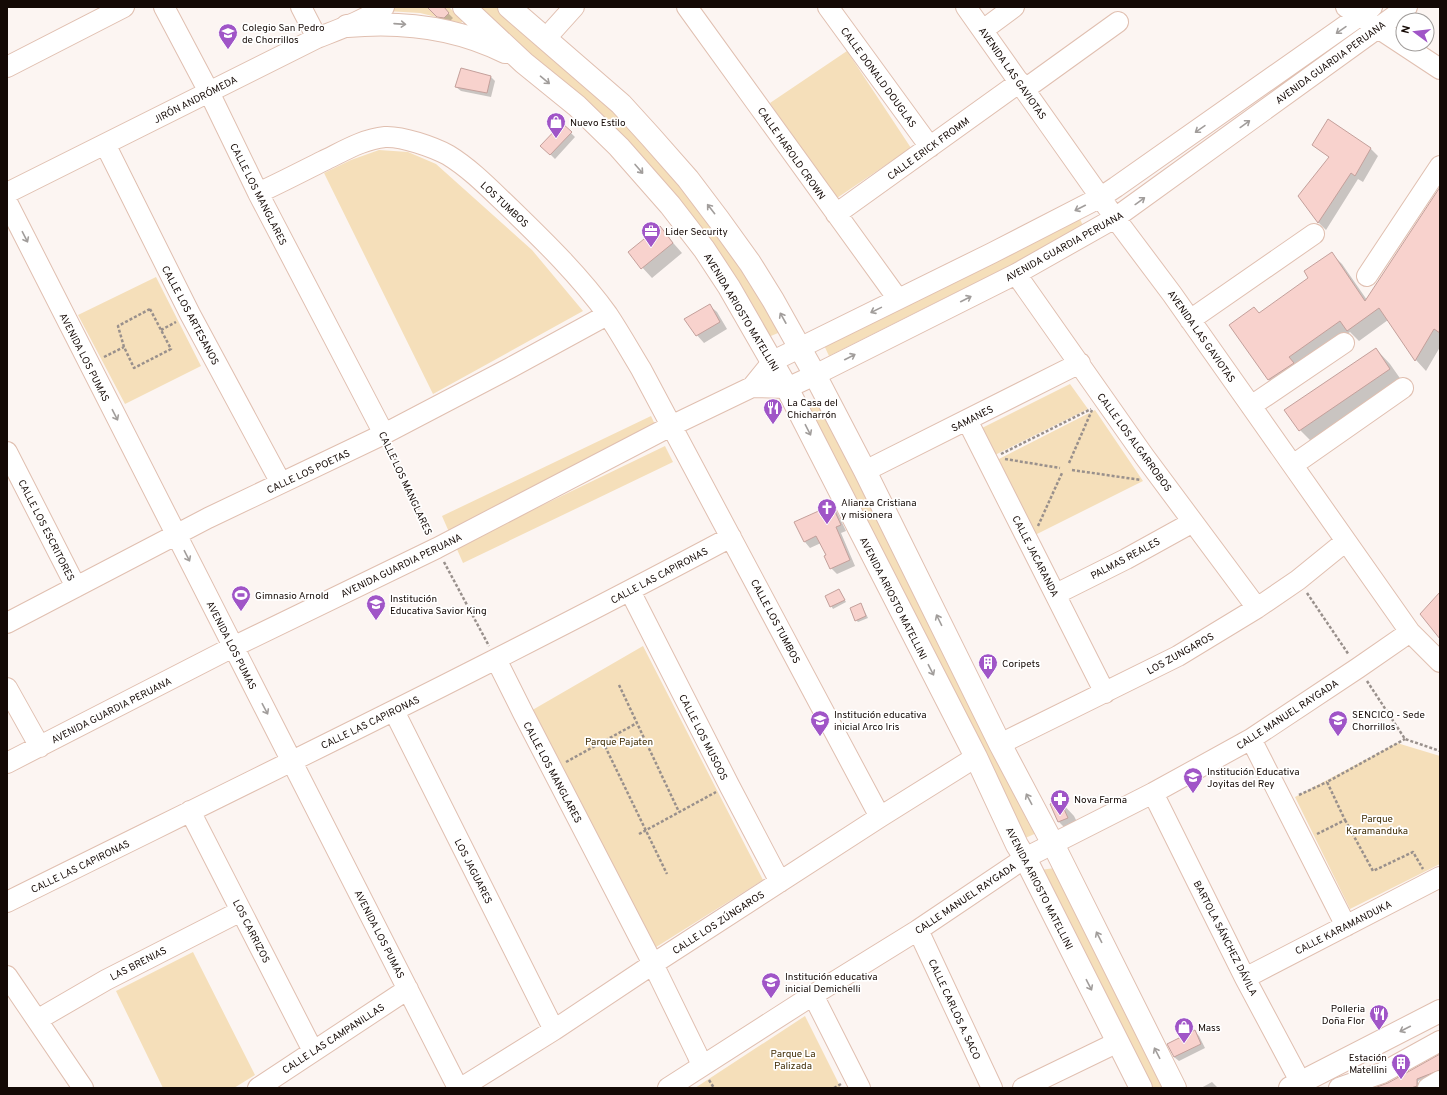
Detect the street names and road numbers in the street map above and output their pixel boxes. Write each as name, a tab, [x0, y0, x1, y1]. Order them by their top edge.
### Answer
street label: AVENIDA GUARDIA PERUANA	[1273, 19, 1389, 108]
street label: CALLE DONALD DOUGLAS	[837, 25, 919, 131]
street label: AVENIDA LAS GAVIOTAS	[975, 25, 1049, 123]
street label: JIRÓN ANDRÓMEDA	[152, 73, 240, 127]
street label: CALLE HAROLD CROWN	[754, 105, 828, 203]
street label: CALLE ERICK FROMM	[885, 115, 973, 183]
street label: CALLE LOS MANGLARES	[226, 141, 289, 248]
street label: LOS TUMBOS	[477, 179, 531, 231]
street label: AVENIDA GUARDIA PERUANA	[1003, 209, 1126, 285]
street label: AVENIDA ARIOSTO MATELLINI	[700, 251, 781, 374]
street label: CALLE LOS ARTESANOS	[158, 264, 221, 368]
street label: AVENIDA LAS GAVIOTAS	[1164, 288, 1238, 386]
street label: AVENIDA LOS PUMAS	[56, 311, 112, 404]
street label: CALLE LOS ALGARROBOS	[1094, 391, 1174, 495]
street label: SAMANES	[949, 403, 996, 435]
street label: CALLE LOS MANGLARES	[375, 430, 434, 538]
street label: CALLE LOS POETAS	[265, 447, 352, 497]
street label: CALLE LOS ESCRITORES	[14, 478, 77, 584]
street label: CALLE JACARANDA	[1008, 514, 1061, 600]
street label: AVENIDA GUARDIA PERUANA	[339, 531, 465, 601]
street label: AVENIDA ARIOSTO MATELLINI	[856, 535, 929, 662]
street label: PALMAS REALES	[1089, 536, 1163, 583]
street label: CALLE LAS CAPIRONAS	[609, 545, 711, 608]
street label: CALLE LOS TUMBOS	[747, 577, 802, 666]
street label: AVENIDA LOS PUMAS	[203, 599, 259, 692]
street label: LOS ZUNGAROS	[1145, 630, 1217, 678]
street label: AVENIDA GUARDIA PERUANA	[49, 675, 174, 747]
street label: CALLE MANUEL RAYGADA	[1234, 677, 1341, 753]
street label: CALLE LOS MUSOOS	[675, 692, 730, 783]
street label: CALLE LAS CAPIRONAS	[319, 694, 422, 753]
street label: CALLE LOS MANGLARES	[519, 720, 584, 826]
street label: AVENIDA ARIOSTO MATELLINI	[1002, 825, 1075, 952]
street label: LOS JAGUARES	[451, 837, 495, 906]
street label: CALLE LAS CAPIRONAS	[29, 838, 132, 897]
street label: CALLE MANUEL RAYGADA	[913, 860, 1019, 938]
street label: BARTOLA SÁNCHEZ DÁVILA	[1190, 879, 1260, 999]
street label: AVENIDA LOS PUMAS	[351, 888, 407, 981]
street label: CALLE LOS ZÚNGAROS	[670, 889, 767, 958]
street label: LOS CARRIZOS	[229, 898, 272, 966]
street label: CALLE KARAMANDUKA	[1293, 898, 1394, 958]
street label: LAS BRENIAS	[108, 944, 169, 984]
street label: CALLE CARLOS A. SACO	[925, 957, 983, 1062]
street label: CALLE LAS CAMPANILLAS	[280, 1001, 388, 1077]

